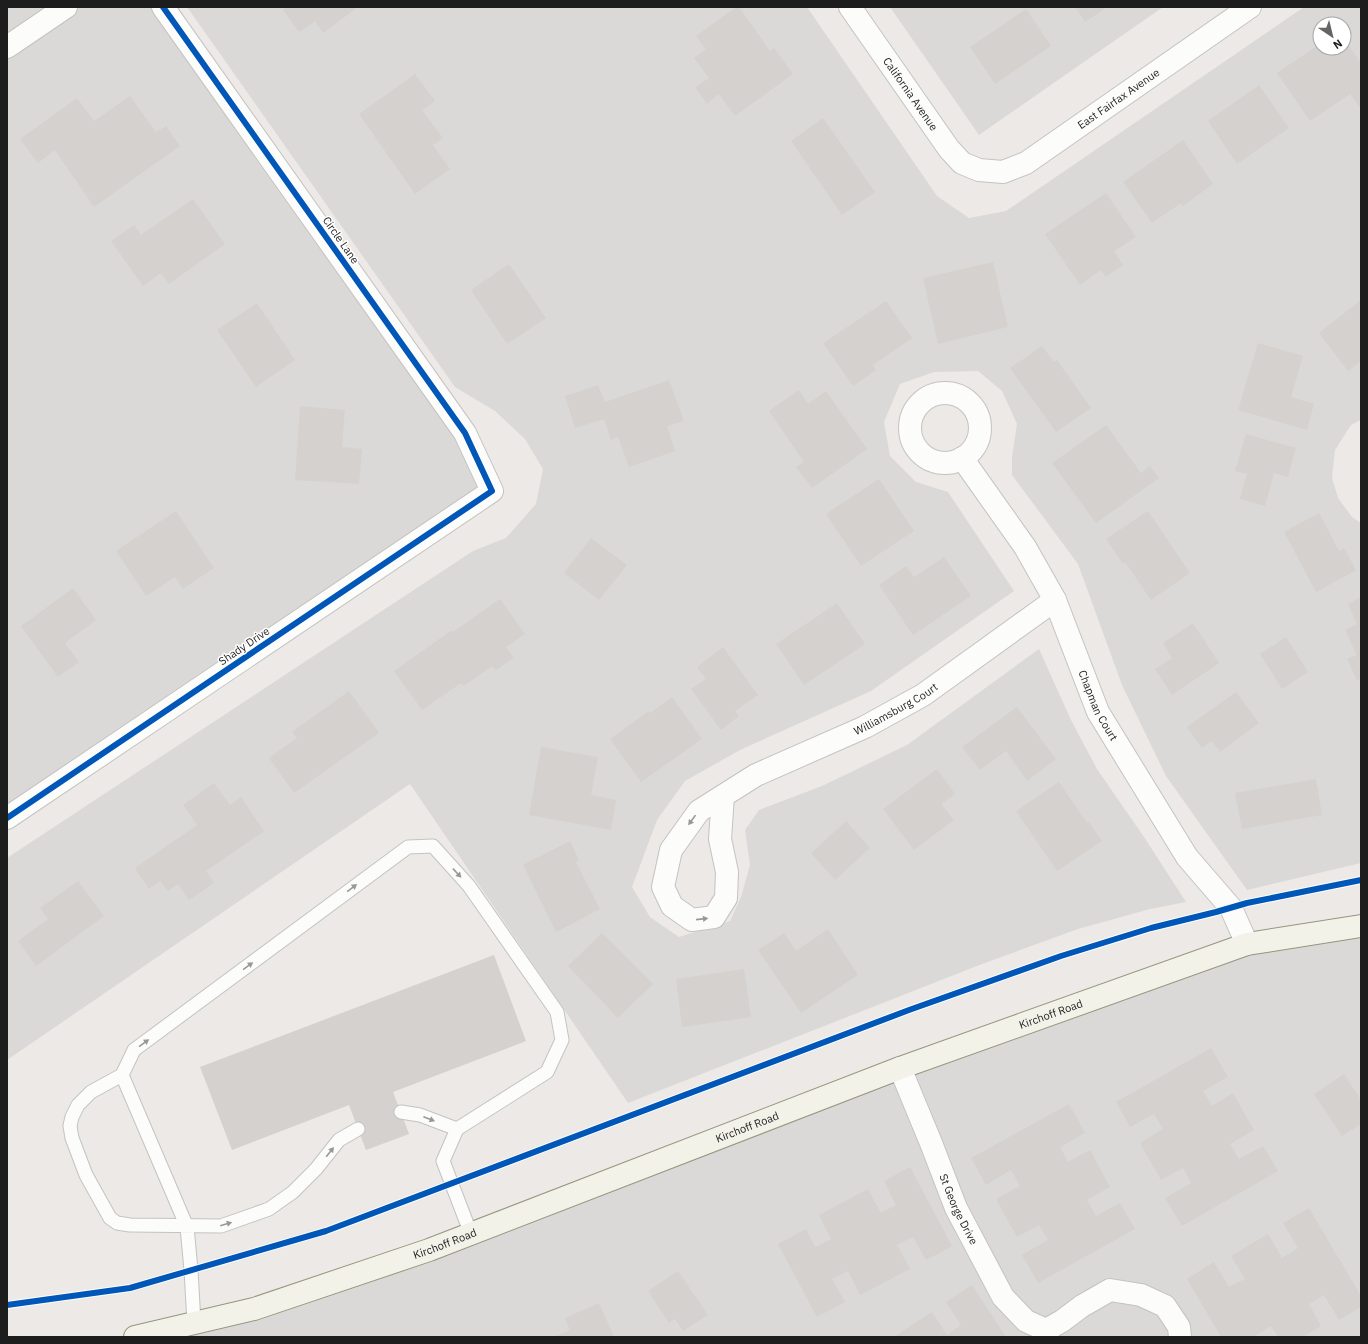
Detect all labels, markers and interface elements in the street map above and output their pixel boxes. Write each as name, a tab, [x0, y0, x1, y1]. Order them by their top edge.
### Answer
north arrow	[1312, 16, 1352, 56]
text: N	[1330, 36, 1345, 52]
street label: California Avenue	[880, 54, 941, 133]
street label: East Fairfax Avenue	[1075, 65, 1162, 132]
street label: Circle Lane	[320, 214, 362, 266]
street label: Shady Drive	[216, 624, 272, 668]
street label: Chapman Court	[1076, 668, 1121, 744]
street label: Williamsburg Court	[852, 680, 941, 738]
one-way arrow	[688, 815, 697, 826]
one-way arrow	[452, 868, 462, 878]
one-way arrow	[347, 884, 358, 893]
one-way arrow	[696, 915, 708, 922]
one-way arrow	[243, 962, 254, 970]
street label: Kirchoff Road	[1017, 996, 1085, 1032]
one-way arrow	[138, 1039, 149, 1047]
street label: Kirchoff Road	[714, 1109, 781, 1146]
one-way arrow	[424, 1116, 436, 1122]
one-way arrow	[325, 1146, 334, 1157]
street label: St George Drive	[937, 1172, 981, 1247]
one-way arrow	[220, 1221, 232, 1227]
street label: Kirchoff Road	[411, 1225, 479, 1262]

